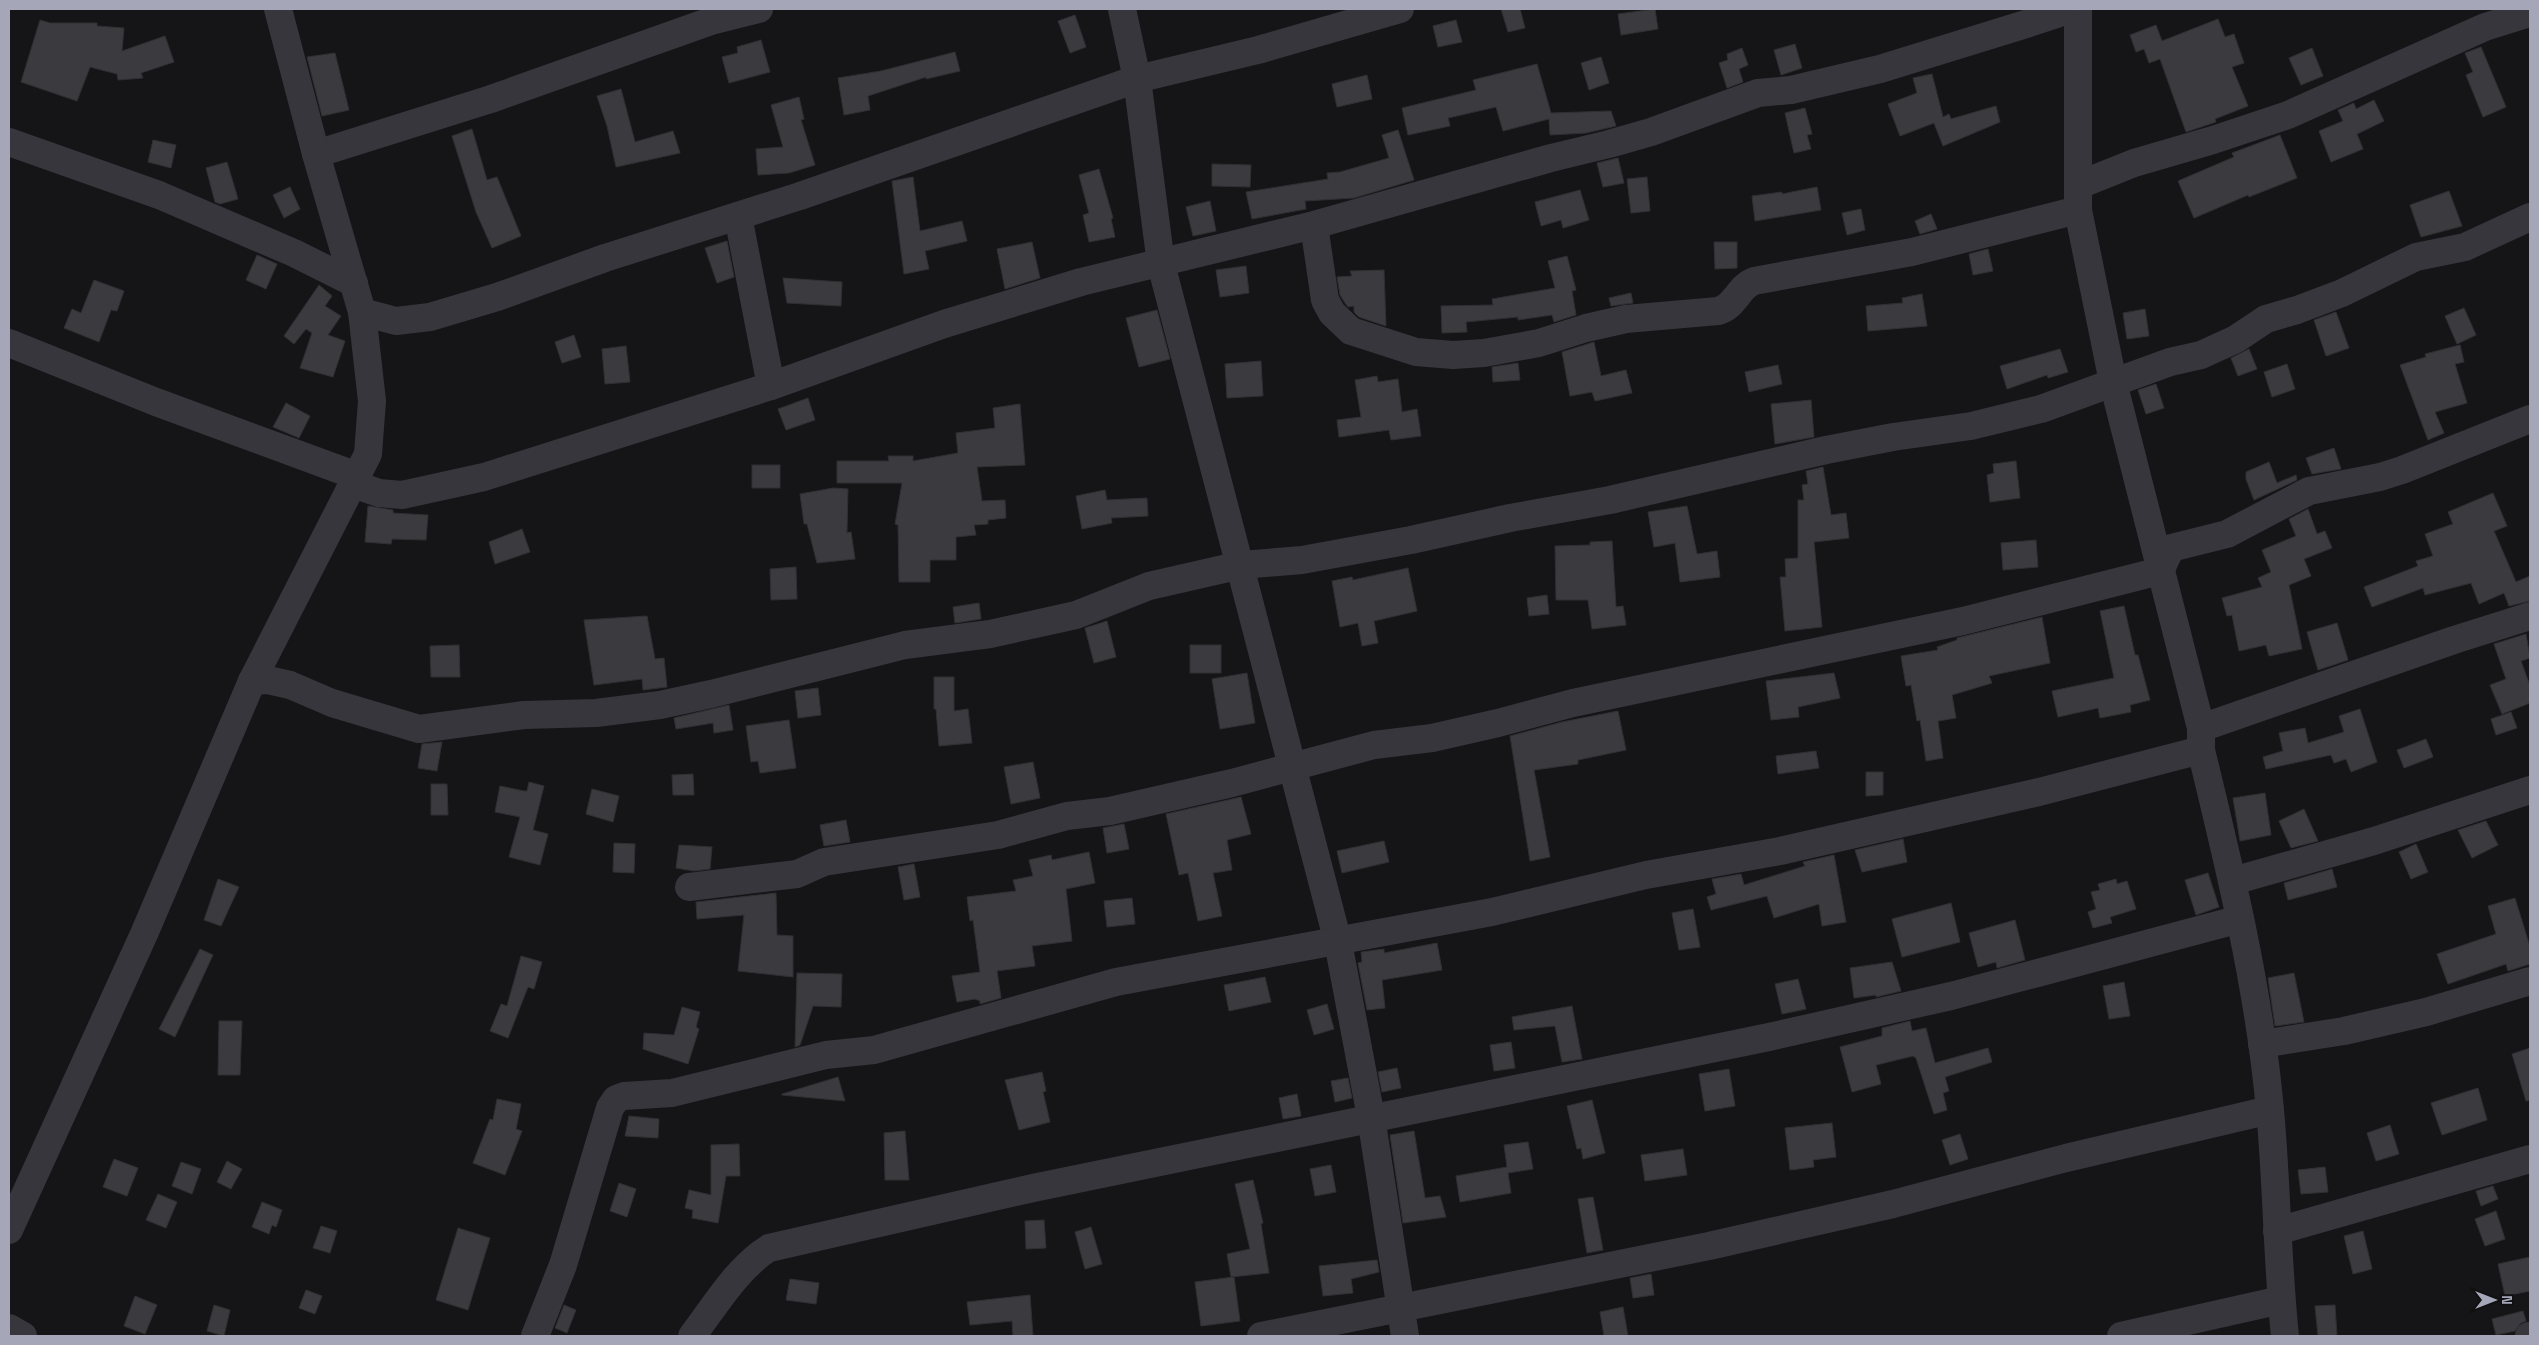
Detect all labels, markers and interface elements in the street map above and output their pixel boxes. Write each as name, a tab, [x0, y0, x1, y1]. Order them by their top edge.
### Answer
north arrow	[2469, 1275, 2519, 1325]
text: N	[2498, 1295, 2516, 1305]

